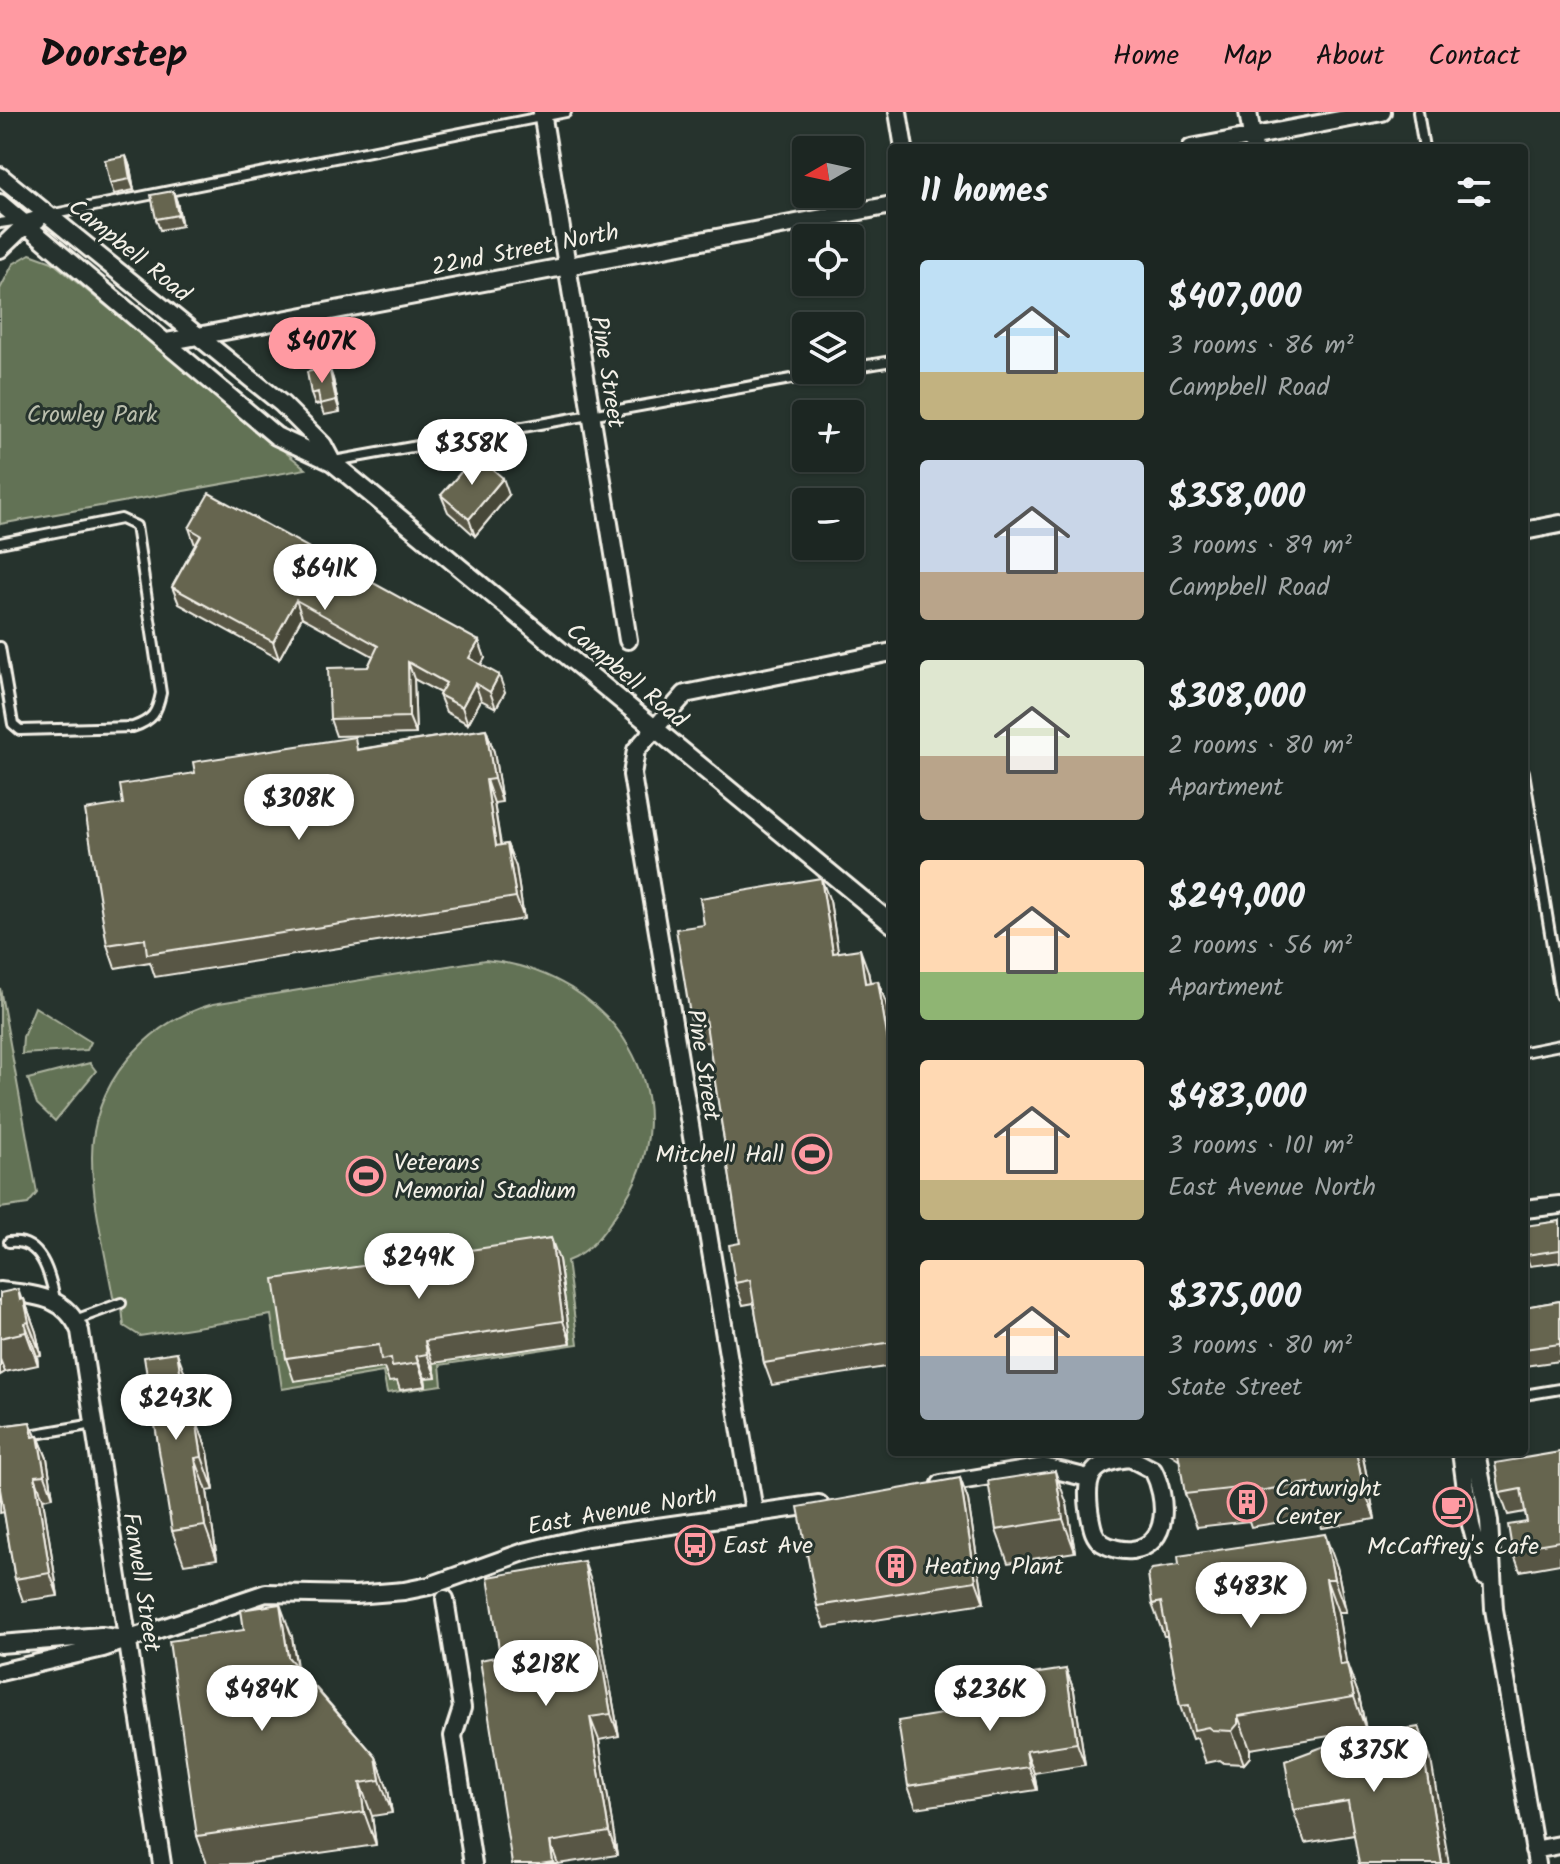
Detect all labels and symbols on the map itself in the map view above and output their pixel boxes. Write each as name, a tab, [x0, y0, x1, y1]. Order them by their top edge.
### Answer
north arrow	[792, 136, 864, 208]
street label: Campbell Road	[59, 189, 200, 314]
street label: 22nd Street North	[428, 213, 622, 288]
street label: Pine Street	[578, 313, 635, 432]
pin: $407K	[266, 317, 378, 385]
park label: Crowley Park	[27, 396, 158, 435]
pin: $358K	[416, 419, 528, 487]
pin: $641K	[269, 544, 381, 612]
street label: Campbell Road	[556, 613, 696, 740]
pin: $308K	[243, 774, 355, 842]
street label: Pine Street	[674, 1006, 731, 1125]
sports icon: Mitchell Hall	[791, 1133, 833, 1175]
place label: Mitchell Hall	[655, 1136, 784, 1175]
place label: Veterans Memorial Stadium	[394, 1144, 576, 1211]
sports icon: Veterans Memorial Stadium	[345, 1155, 387, 1197]
pin: $249K	[363, 1233, 475, 1301]
pin: $243K	[120, 1374, 232, 1442]
place label: Cartwright Center	[1275, 1470, 1382, 1537]
street label: East Avenue North	[524, 1476, 720, 1547]
building icon: Cartwright Center	[1226, 1481, 1268, 1523]
cafe icon: McCaffrey's Cafe	[1432, 1486, 1474, 1528]
street label: Farwell Street	[110, 1510, 171, 1656]
bus stop icon: East Ave	[674, 1524, 716, 1566]
place label: East Ave	[723, 1527, 813, 1566]
place label: McCaffrey's Cafe	[1367, 1528, 1539, 1567]
building icon: Heating Plant	[875, 1545, 917, 1587]
place label: Heating Plant	[924, 1548, 1064, 1587]
pin: $483K	[1195, 1562, 1307, 1630]
pin: $218K	[490, 1640, 602, 1708]
pin: $484K	[206, 1665, 318, 1733]
pin: $236K	[934, 1665, 1046, 1733]
pin: $375K	[1318, 1726, 1430, 1794]

